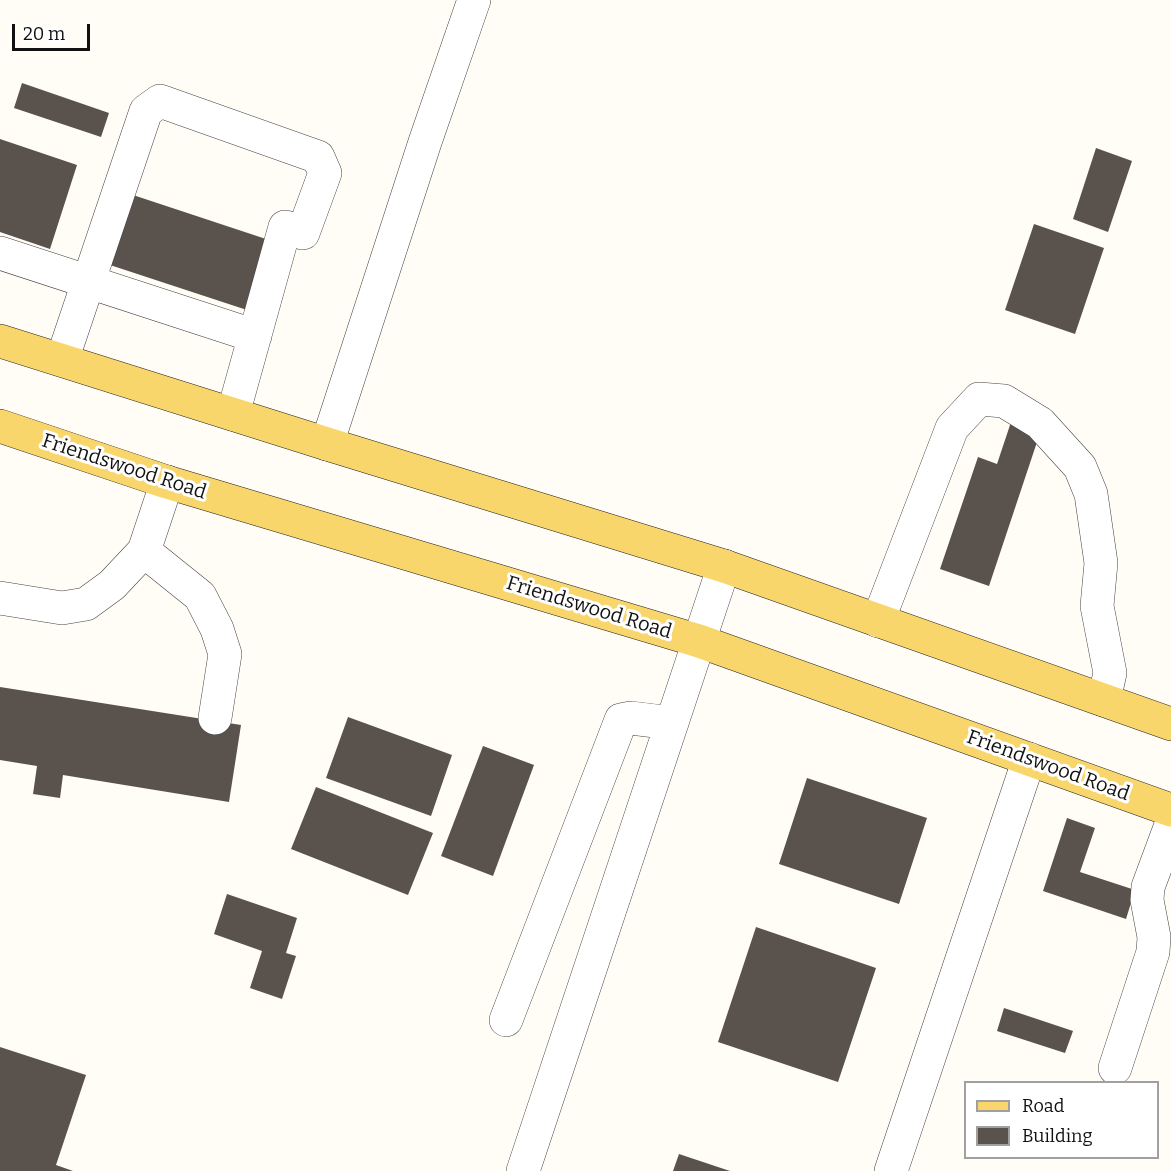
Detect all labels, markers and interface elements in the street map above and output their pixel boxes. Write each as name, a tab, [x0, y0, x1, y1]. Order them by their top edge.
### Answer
scale bar	[15, 12, 93, 50]
text: 20 m	[23, 23, 65, 45]
street label: Friendswood Road	[39, 429, 209, 505]
street label: Friendswood Road	[503, 571, 675, 645]
street label: Friendswood Road	[963, 725, 1133, 807]
legend	[964, 1081, 1159, 1159]
text: Road	[1022, 1095, 1064, 1117]
text: Building	[1022, 1125, 1093, 1147]

